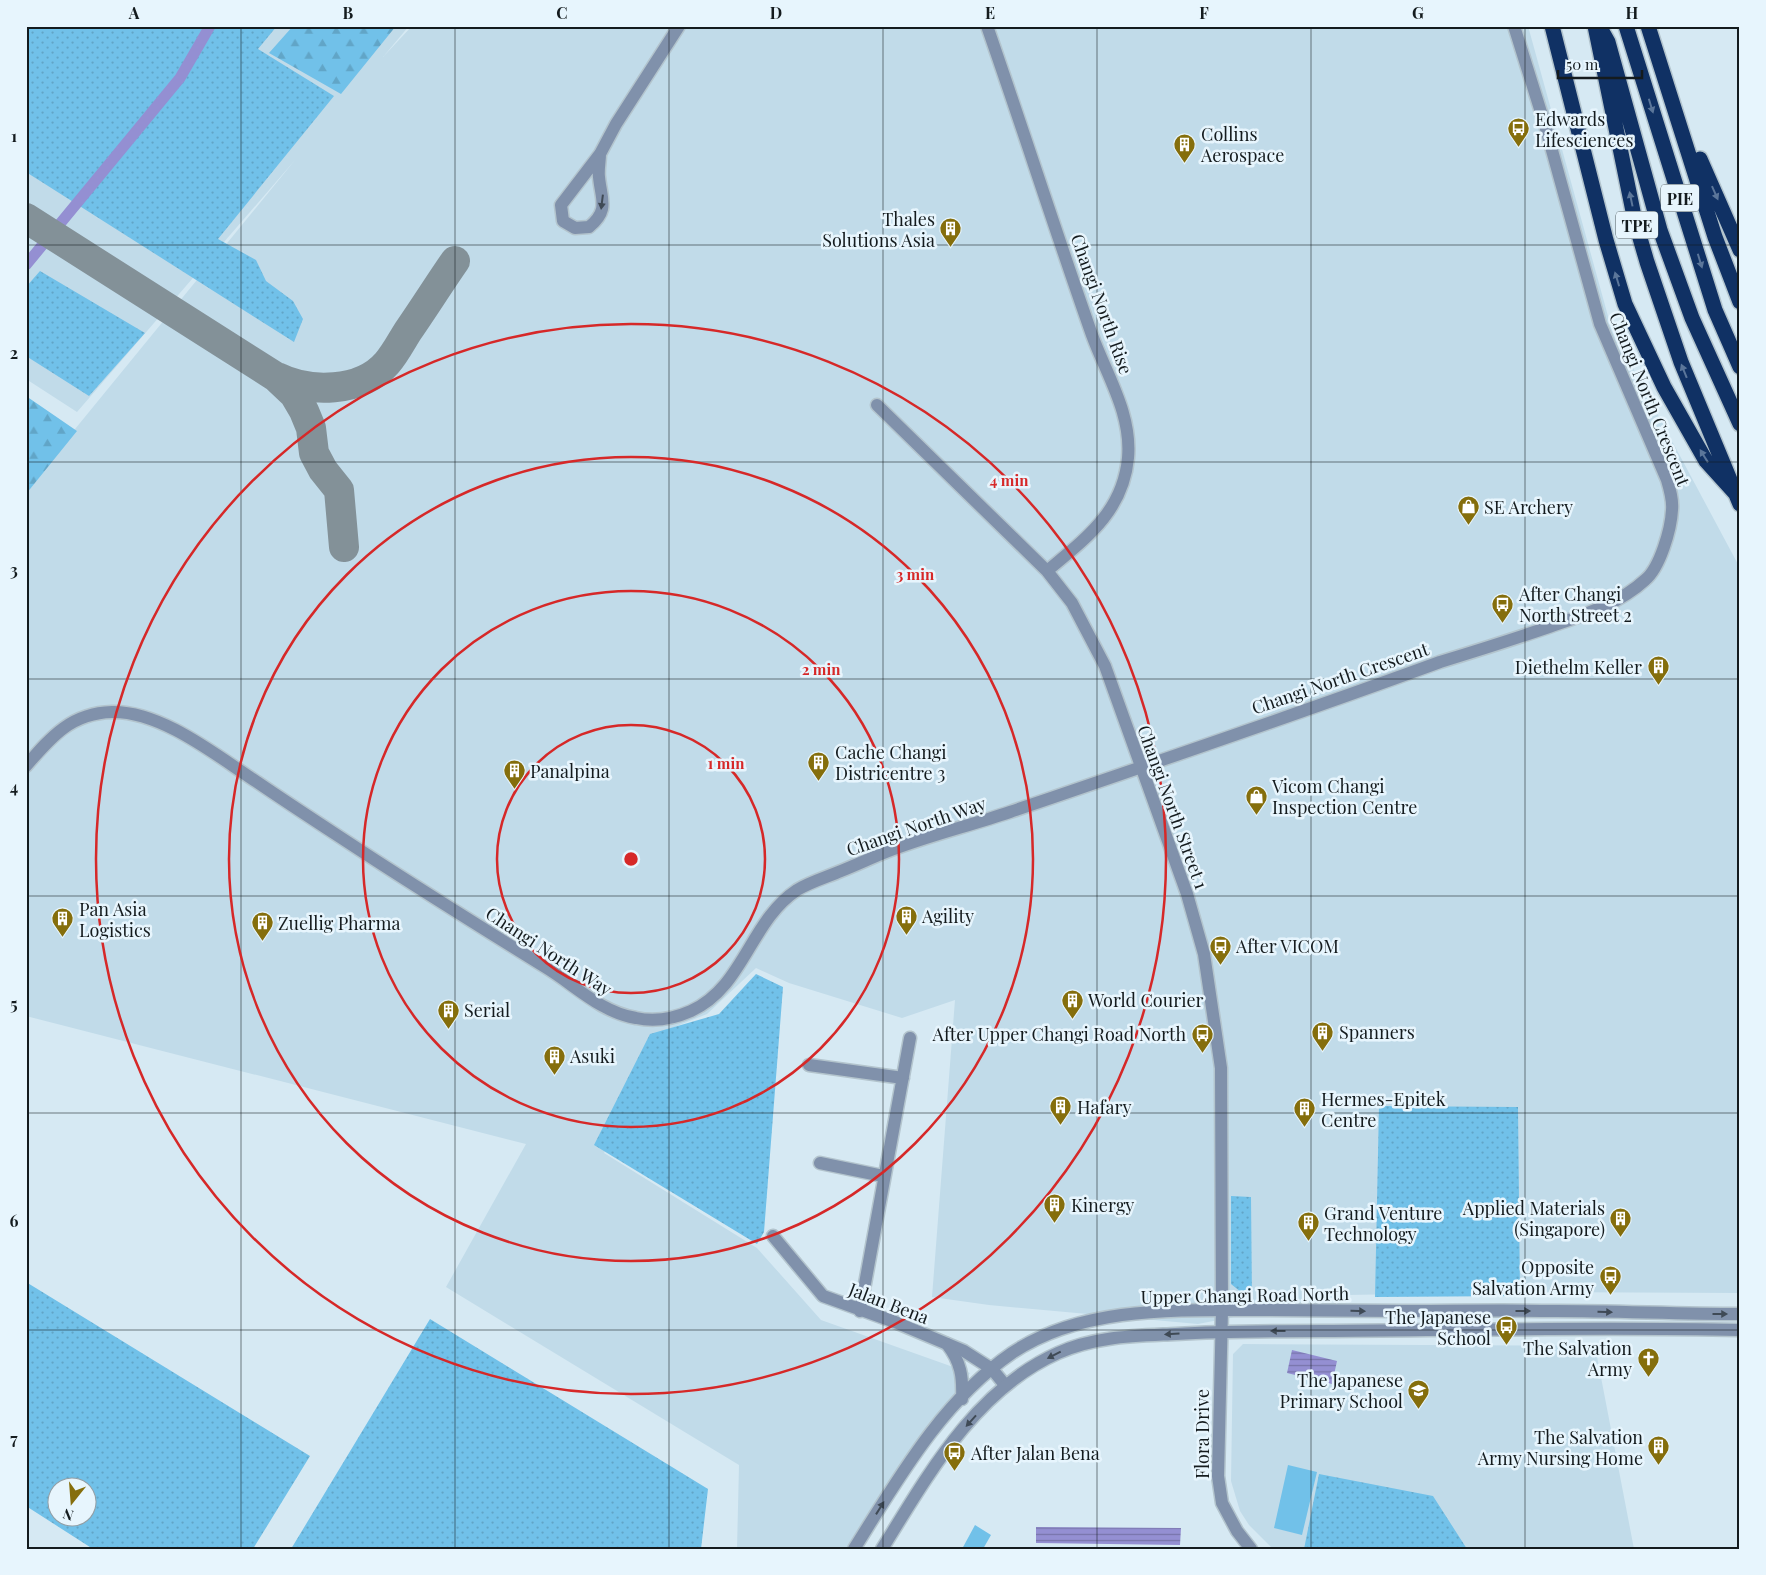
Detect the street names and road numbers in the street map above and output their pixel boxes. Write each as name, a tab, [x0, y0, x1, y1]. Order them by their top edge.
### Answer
road number: PIE	[1661, 184, 1699, 212]
road number: TPE	[1616, 212, 1658, 238]
street label: Changi North Rise	[1065, 231, 1139, 377]
street label: Changi North Crescent	[1604, 308, 1696, 490]
street label: Changi North Crescent	[1248, 636, 1432, 720]
street label: Changi North Street 1	[1132, 722, 1214, 893]
street label: Changi North Way	[843, 791, 989, 861]
street label: Changi North Way	[481, 901, 617, 1001]
street label: Jalan Bena	[845, 1276, 932, 1329]
street label: Upper Changi Road North	[1141, 1281, 1350, 1309]
street label: Flora Drive	[1190, 1389, 1214, 1479]

